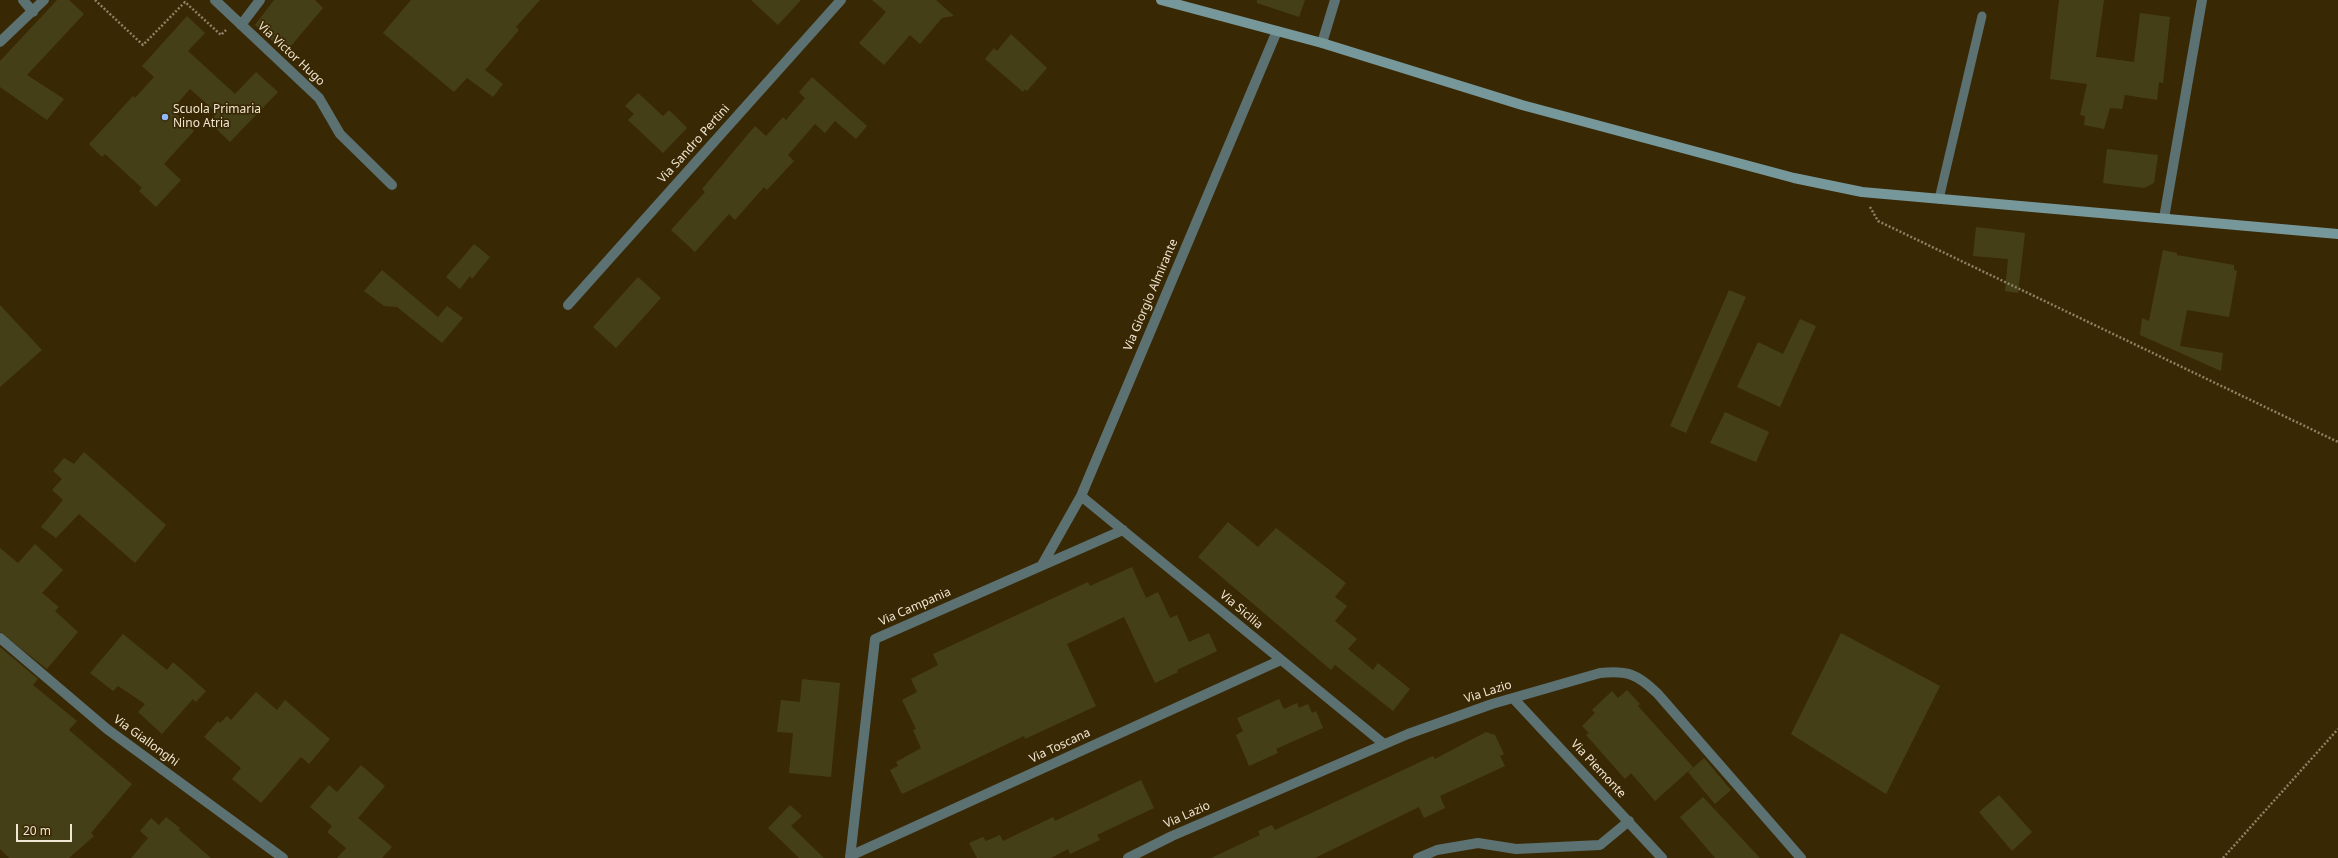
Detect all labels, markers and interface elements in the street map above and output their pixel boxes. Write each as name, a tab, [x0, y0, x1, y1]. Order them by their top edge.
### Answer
street label: Via Victor Hugo	[254, 19, 328, 89]
street label: Via Sandro Pertini	[655, 102, 733, 186]
place label: Scuola Primaria Nino Atria	[173, 103, 261, 131]
marker: Scuola Primaria Nino Atria	[160, 112, 170, 122]
street label: Via Giorgio Almirante	[1121, 237, 1181, 353]
street label: Via Campania	[877, 585, 953, 629]
street label: Via Sicilia	[1217, 588, 1265, 632]
street label: Via Lazio	[1462, 678, 1514, 706]
street label: Via Giallonghi	[110, 712, 182, 770]
street label: Via Toscana	[1027, 726, 1093, 766]
street label: Via Piemonte	[1567, 737, 1629, 801]
street label: Via Lazio	[1162, 798, 1212, 832]
scale bar	[18, 816, 74, 842]
text: 20 m	[23, 822, 51, 839]

